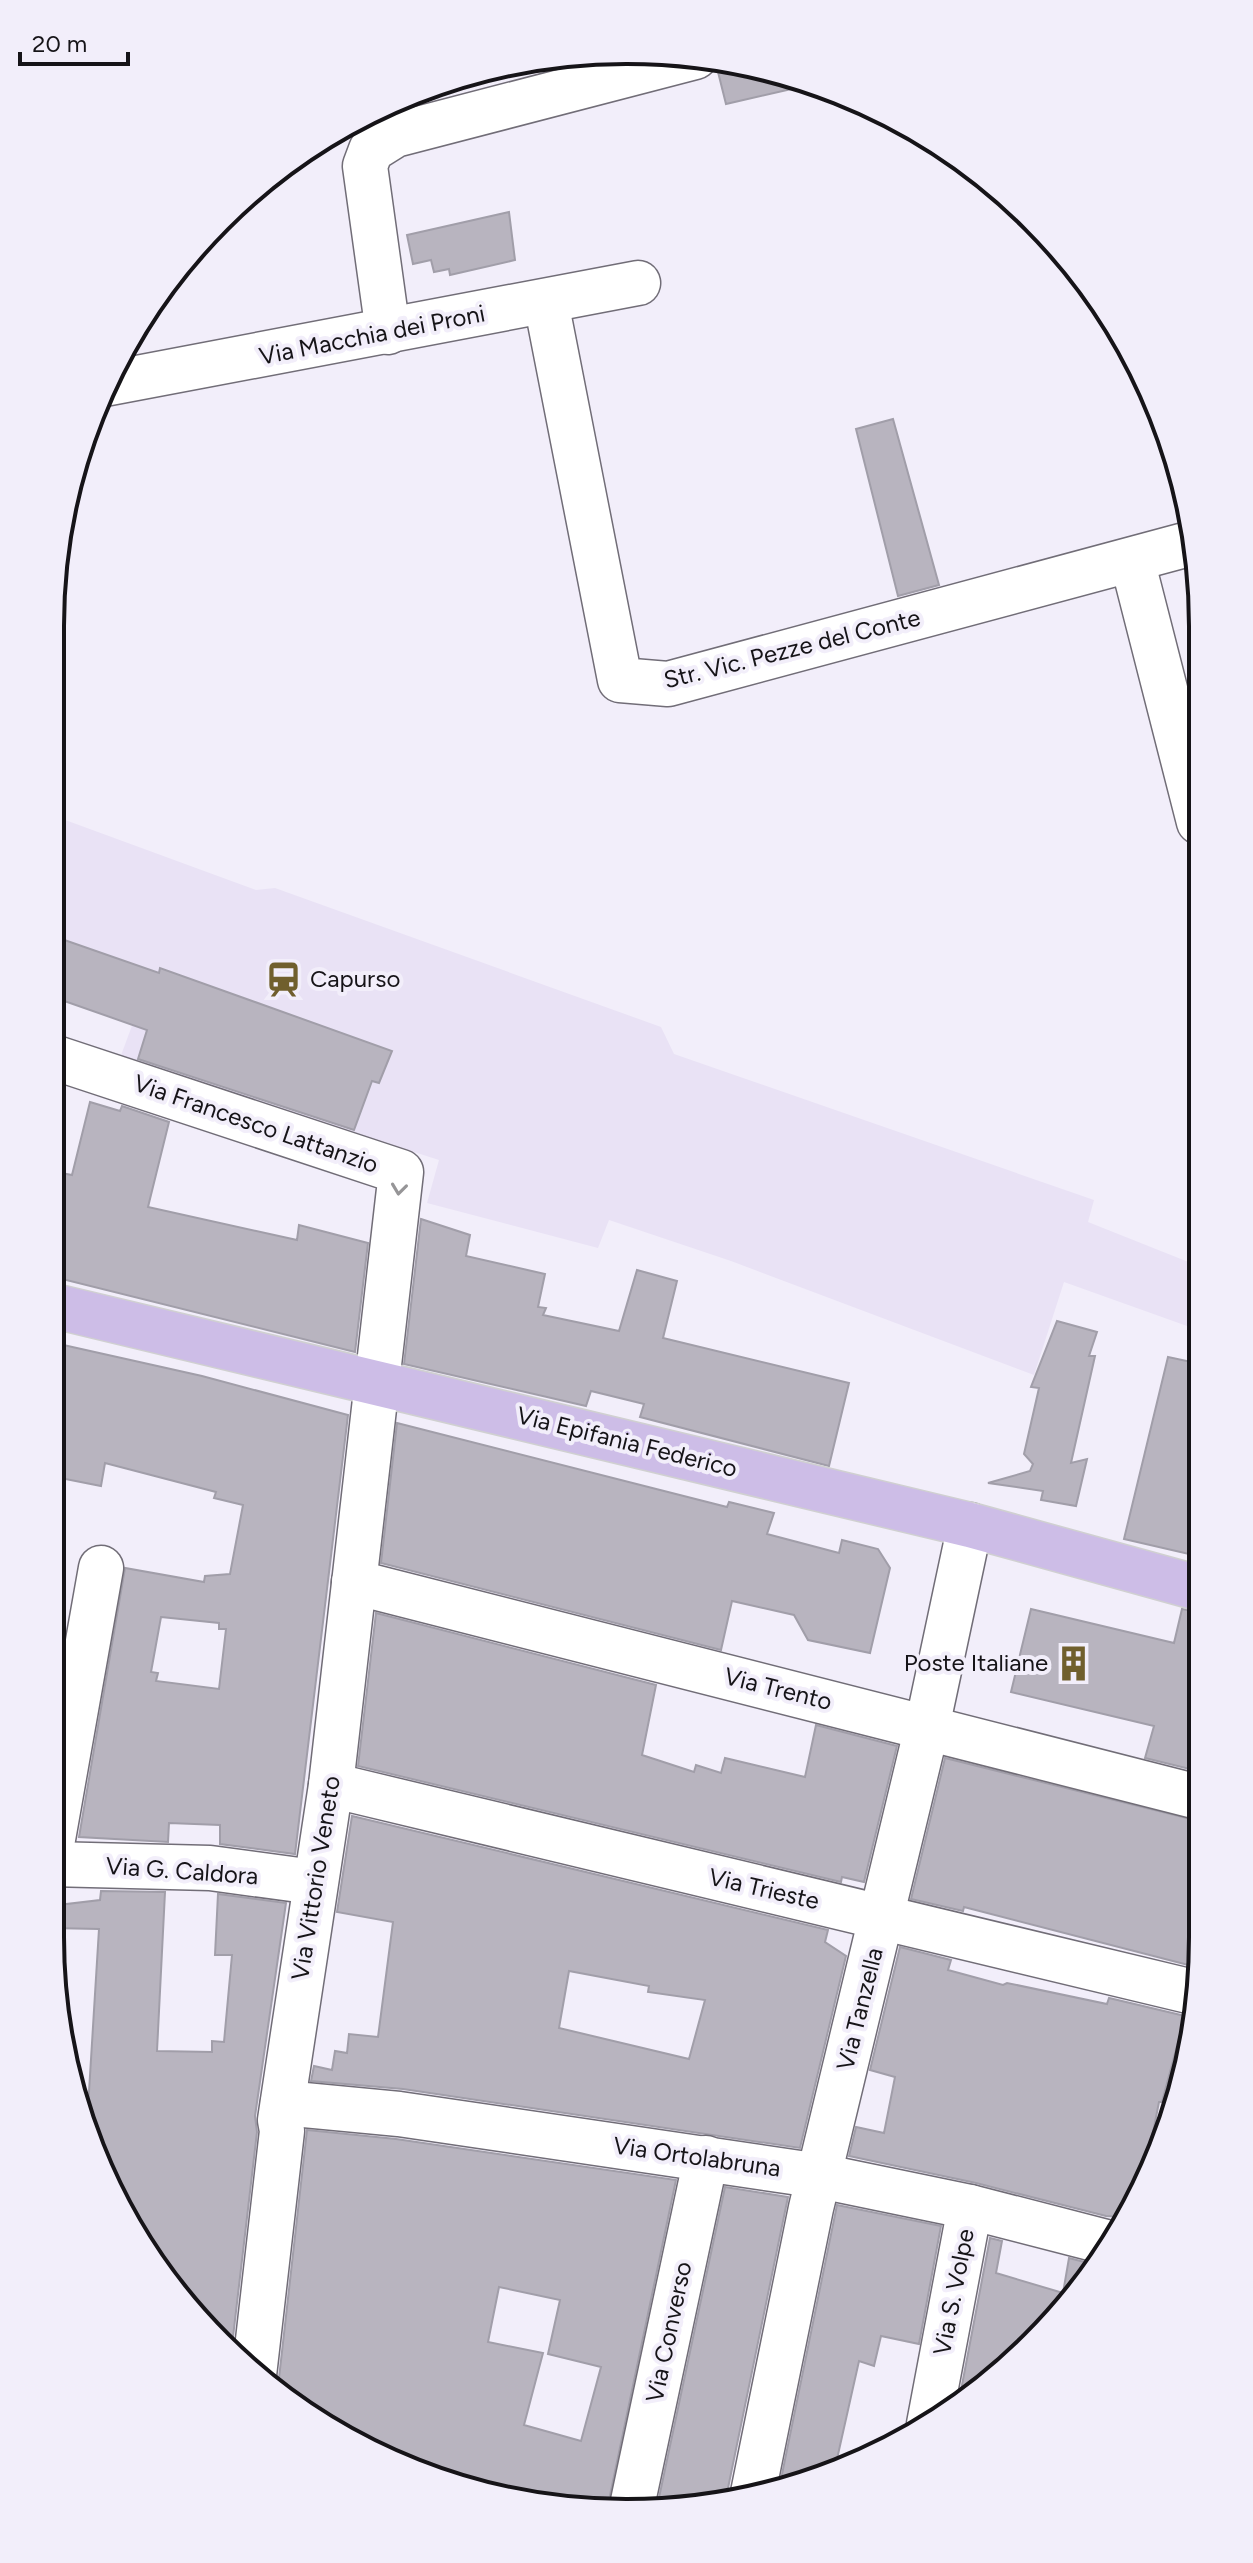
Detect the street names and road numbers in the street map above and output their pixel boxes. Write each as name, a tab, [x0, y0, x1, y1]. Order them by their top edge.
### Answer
street label: Via Macchia dei Proni	[257, 298, 487, 371]
street label: Str. Vic. Pezze del Conte	[661, 603, 923, 694]
street label: Via Francesco Lattanzio	[130, 1068, 382, 1179]
street label: Via Epifania Federico	[514, 1400, 740, 1483]
street label: Via Trento	[721, 1661, 835, 1716]
street label: Via Vittorio Veneto	[285, 1774, 346, 1982]
street label: Via G. Caldora	[105, 1851, 259, 1890]
street label: Via Trieste	[706, 1862, 822, 1915]
street label: Via Tanzella	[830, 1945, 889, 2073]
street label: Via Ortolabruna	[611, 2130, 783, 2183]
street label: Via S. Volpe	[927, 2226, 980, 2358]
street label: Via Converso	[639, 2259, 698, 2405]

